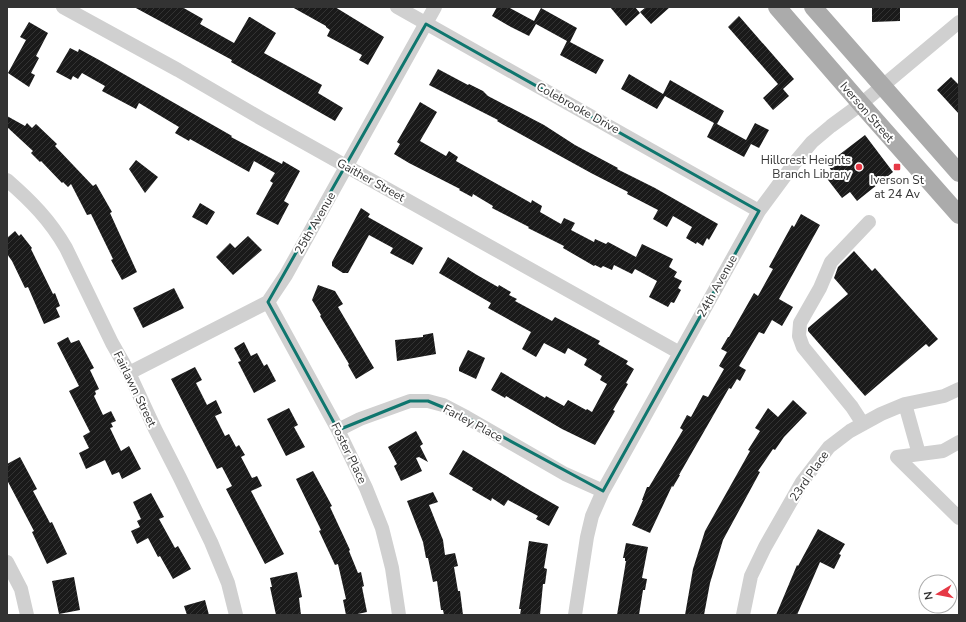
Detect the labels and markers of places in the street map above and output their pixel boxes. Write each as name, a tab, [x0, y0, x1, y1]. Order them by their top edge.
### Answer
place label: Hillcrest Heights Branch Library	[761, 152, 852, 182]
marker: Hillcrest Heights Branch Library	[854, 162, 864, 172]
marker: Iverson St at 24 Av	[892, 162, 902, 172]
place label: Iverson St at 24 Av	[870, 172, 925, 202]

